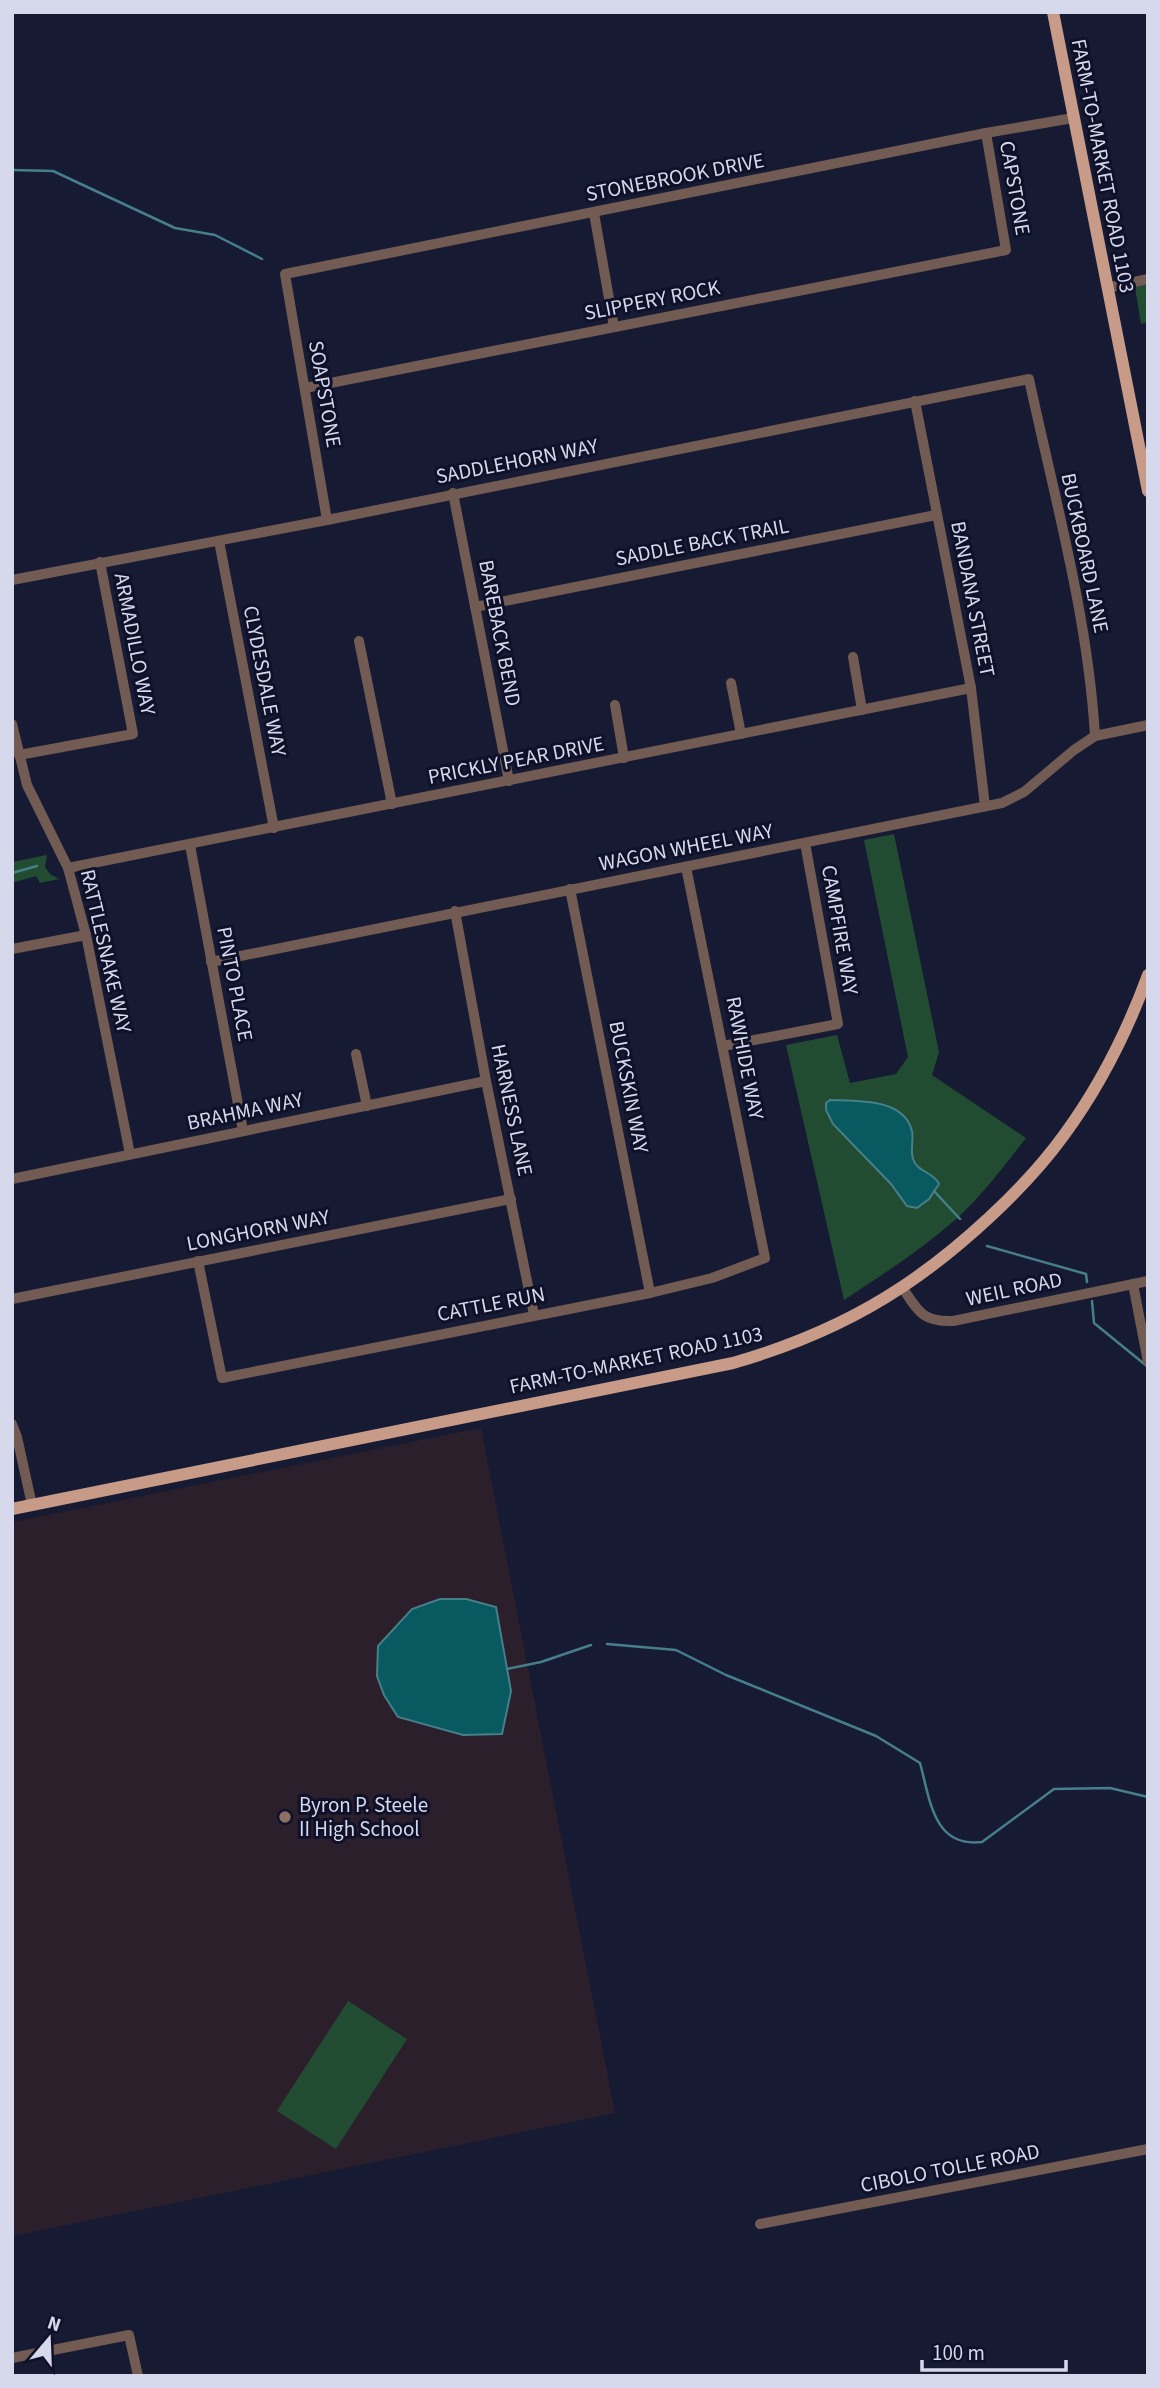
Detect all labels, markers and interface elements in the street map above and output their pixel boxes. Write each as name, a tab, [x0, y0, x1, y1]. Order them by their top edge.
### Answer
street label: FARM-TO-MARKET ROAD 1103	[1064, 36, 1142, 296]
street label: CAPSTONE	[992, 139, 1038, 237]
street label: STONEBROOK DRIVE	[583, 145, 767, 209]
street label: SLIPPERY ROCK	[581, 272, 723, 328]
street label: SOAPSTONE	[301, 338, 349, 450]
street label: SADDLEHORN WAY	[433, 430, 602, 491]
street label: BUCKBOARD LANE	[1053, 470, 1117, 636]
street label: SADDLE BACK TRAIL	[613, 510, 791, 574]
street label: BANDANA STREET	[943, 519, 1003, 679]
street label: BAREBACK BEND	[471, 557, 529, 709]
street label: ARMADILLO WAY	[107, 570, 164, 719]
street label: CLYDESDALE WAY	[236, 603, 295, 760]
street label: PRICKLY PEAR DRIVE	[425, 728, 607, 792]
street label: WAGON WHEEL WAY	[596, 815, 777, 879]
street label: CAMPFIRE WAY	[814, 863, 866, 998]
street label: RATTLESNAKE WAY	[73, 866, 140, 1037]
street label: PINTO PLACE	[209, 924, 261, 1044]
street label: RAWHIDE WAY	[718, 994, 772, 1123]
street label: BUCKSKIN WAY	[601, 1018, 657, 1157]
street label: HARNESS LANE	[483, 1041, 541, 1179]
street label: BRAHMA WAY	[184, 1084, 307, 1138]
street label: LONGHORN WAY	[184, 1201, 333, 1259]
street label: WEIL ROAD	[963, 1264, 1065, 1314]
street label: CATTLE RUN	[434, 1279, 548, 1329]
street label: FARM-TO-MARKET ROAD 1103	[507, 1318, 765, 1402]
place label: Byron P. Steele II High School	[299, 1790, 428, 1844]
marker: Byron P. Steele II High School	[277, 1809, 293, 1825]
street label: CIBOLO TOLLE ROAD	[858, 2136, 1042, 2200]
north arrow	[14, 2304, 84, 2374]
text: N	[44, 2310, 64, 2339]
scale bar	[922, 2328, 1066, 2372]
text: 100 m	[932, 2338, 985, 2368]

